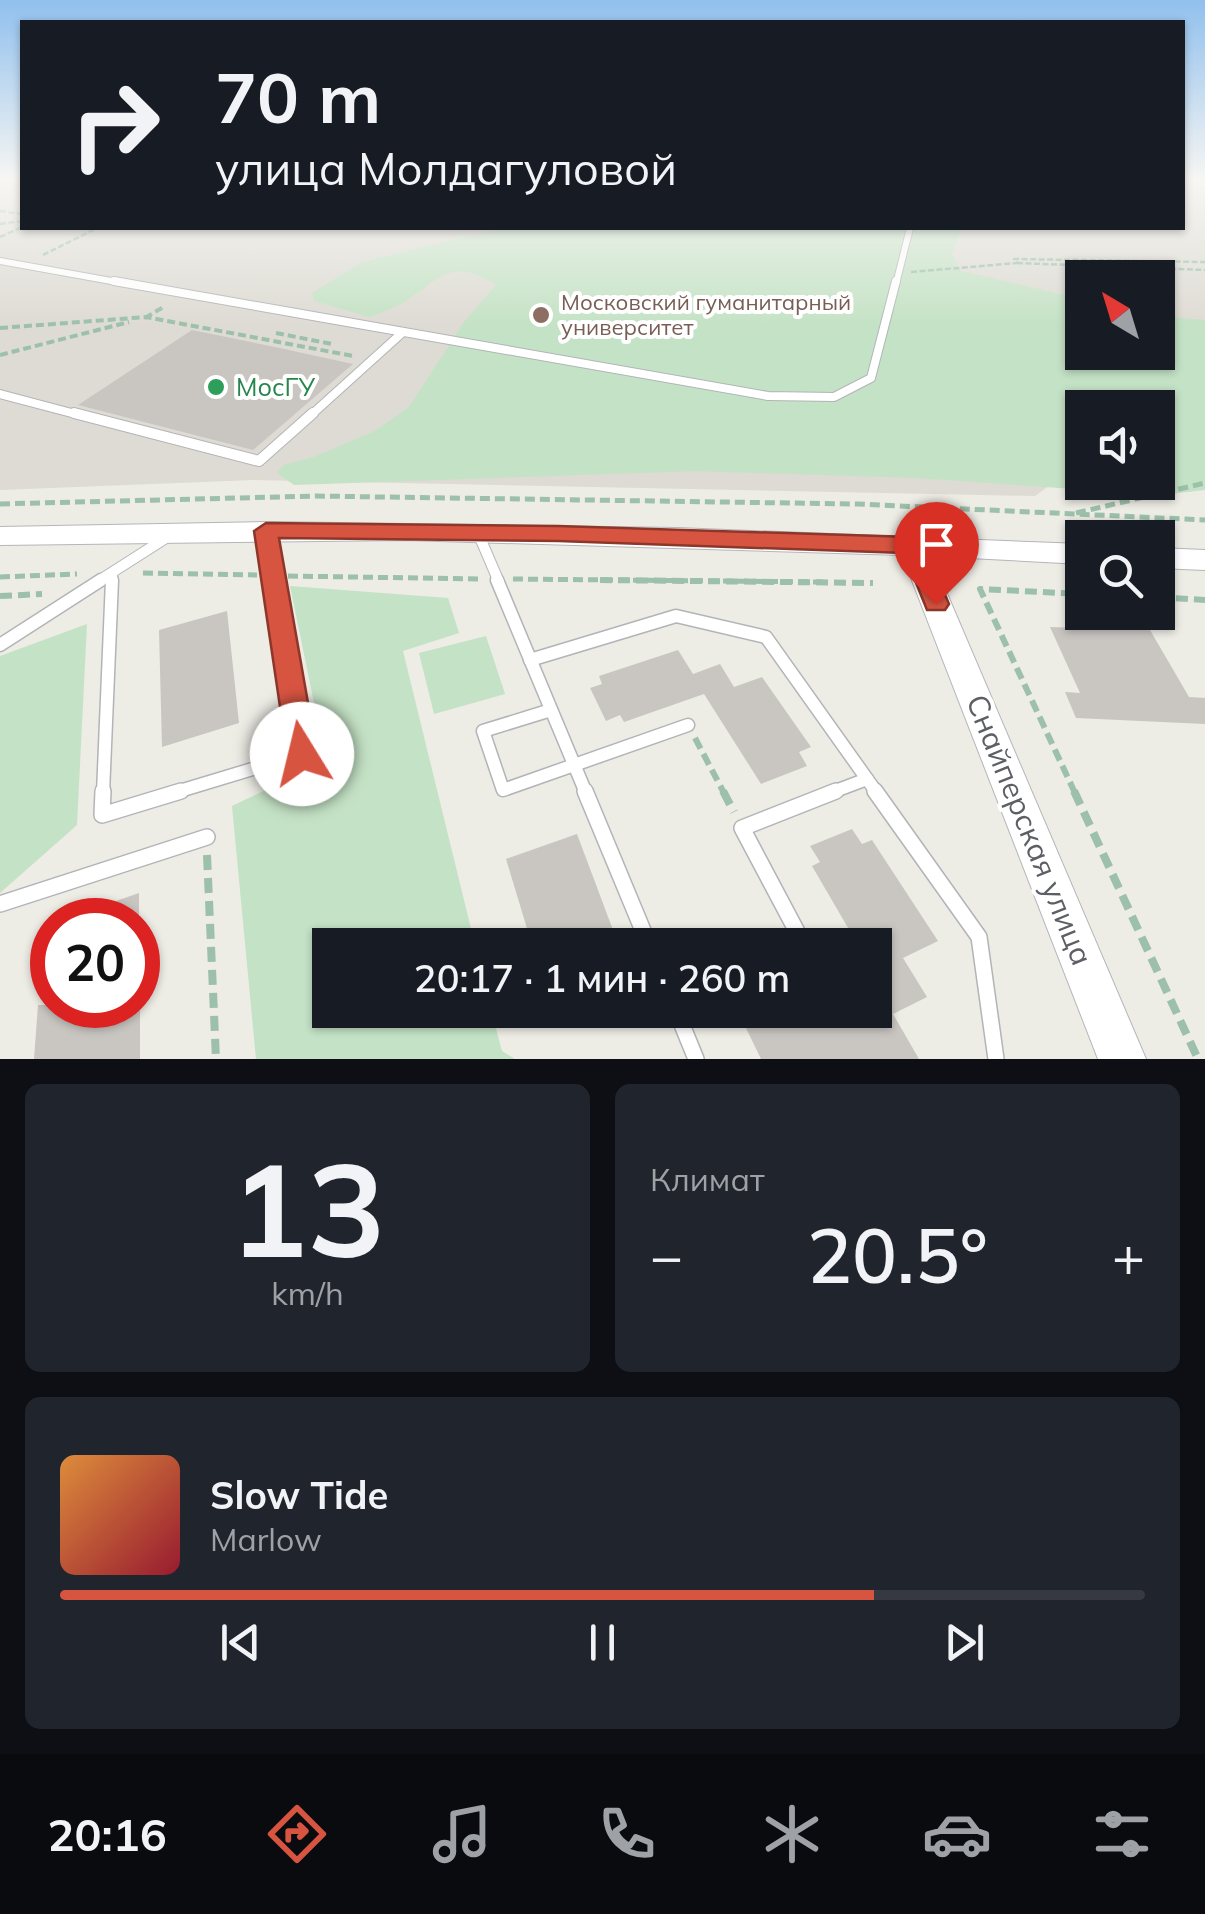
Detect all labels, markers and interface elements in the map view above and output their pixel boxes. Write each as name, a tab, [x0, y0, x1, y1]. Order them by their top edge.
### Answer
text: 70 m	[215, 53, 381, 141]
icon: right	[50, 60, 180, 190]
text: улица Молдагуловой	[215, 140, 677, 196]
north arrow	[1065, 260, 1175, 370]
map controls	[1065, 260, 1175, 630]
place label: Московский гуманитарный университет	[561, 288, 851, 341]
marker: Московский гуманитарный университет	[530, 304, 552, 326]
place label: МосГУ	[236, 371, 316, 402]
marker: МосГУ	[205, 376, 227, 398]
button: sound	[1065, 390, 1175, 500]
pin	[894, 502, 979, 605]
icon: arrive	[909, 517, 964, 572]
button: search	[1065, 520, 1175, 630]
street label: Снайперская улица	[958, 689, 1102, 971]
position arrow	[250, 702, 354, 806]
speed limit sign: 20	[30, 898, 160, 1028]
text: 20:17 · 1 мин · 260 m	[414, 954, 790, 1002]
text: 13	[229, 1126, 386, 1290]
text: Климат	[650, 1159, 764, 1199]
text: 20.5°	[807, 1208, 988, 1302]
text: −	[650, 1221, 683, 1290]
text: +	[1112, 1221, 1145, 1290]
text: km/h	[271, 1273, 344, 1313]
text: Slow Tide	[210, 1471, 388, 1519]
text: Marlow	[210, 1519, 322, 1559]
icon: previous	[213, 1615, 268, 1670]
icon: pause	[575, 1615, 630, 1670]
icon: next	[937, 1615, 992, 1670]
icon: directions	[262, 1799, 332, 1869]
icon: music	[427, 1799, 497, 1869]
icon: phone	[592, 1799, 662, 1869]
icon: climate	[757, 1799, 827, 1869]
icon: car	[922, 1799, 992, 1869]
icon: filters	[1087, 1799, 1157, 1869]
text: 20:16	[48, 1806, 167, 1862]

